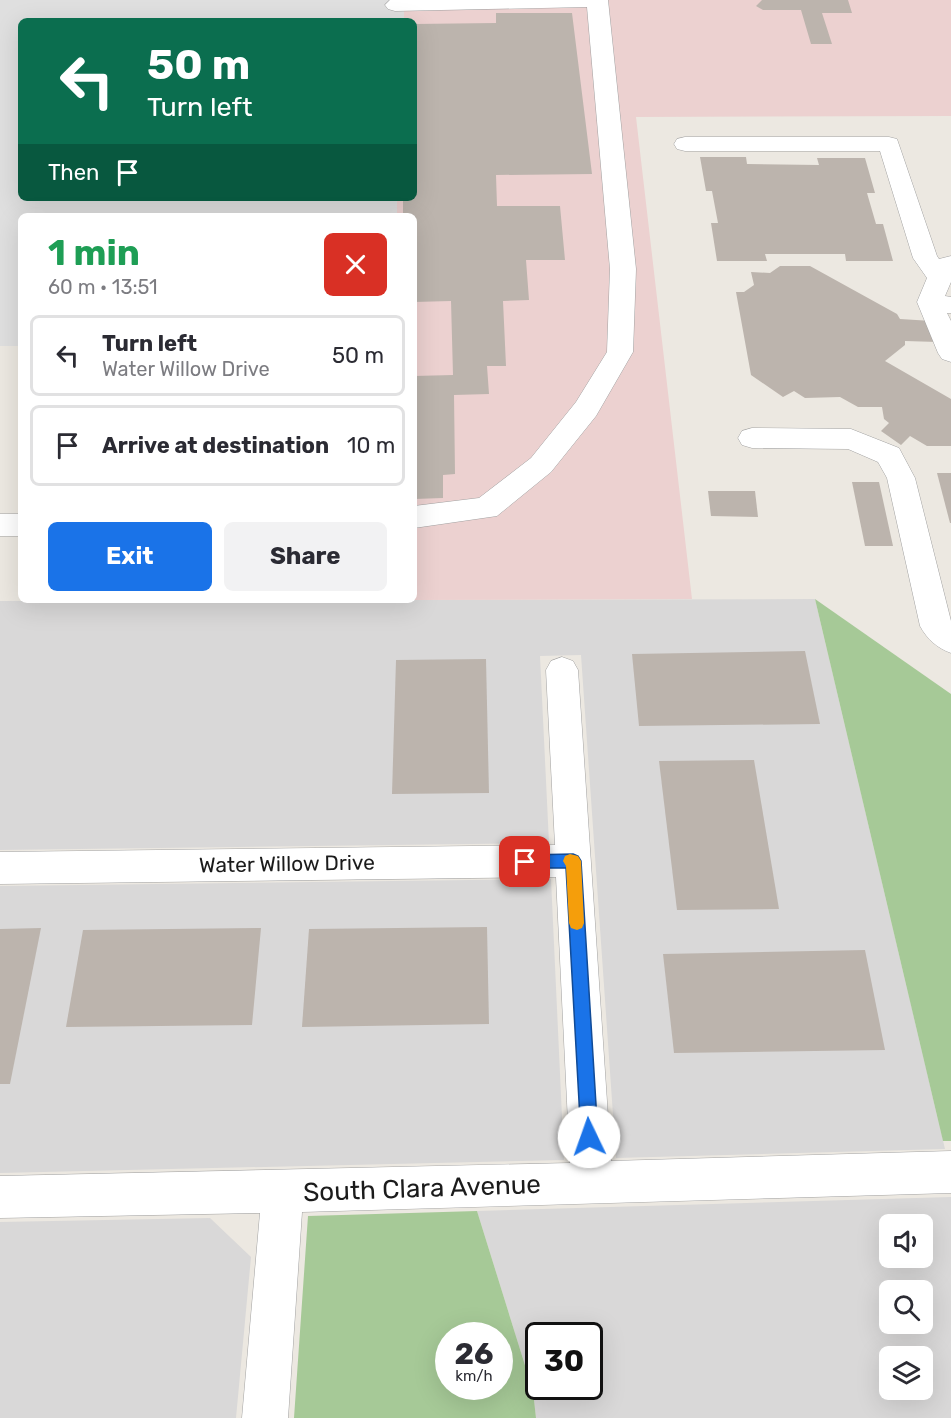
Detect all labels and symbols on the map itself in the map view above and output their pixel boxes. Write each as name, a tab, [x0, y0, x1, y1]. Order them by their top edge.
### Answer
pin	[499, 836, 550, 887]
street label: Water Willow Drive	[199, 849, 375, 878]
position arrow	[557, 1105, 621, 1169]
street label: South Clara Avenue	[303, 1169, 541, 1208]
speed limit sign: 30	[525, 1322, 603, 1400]

